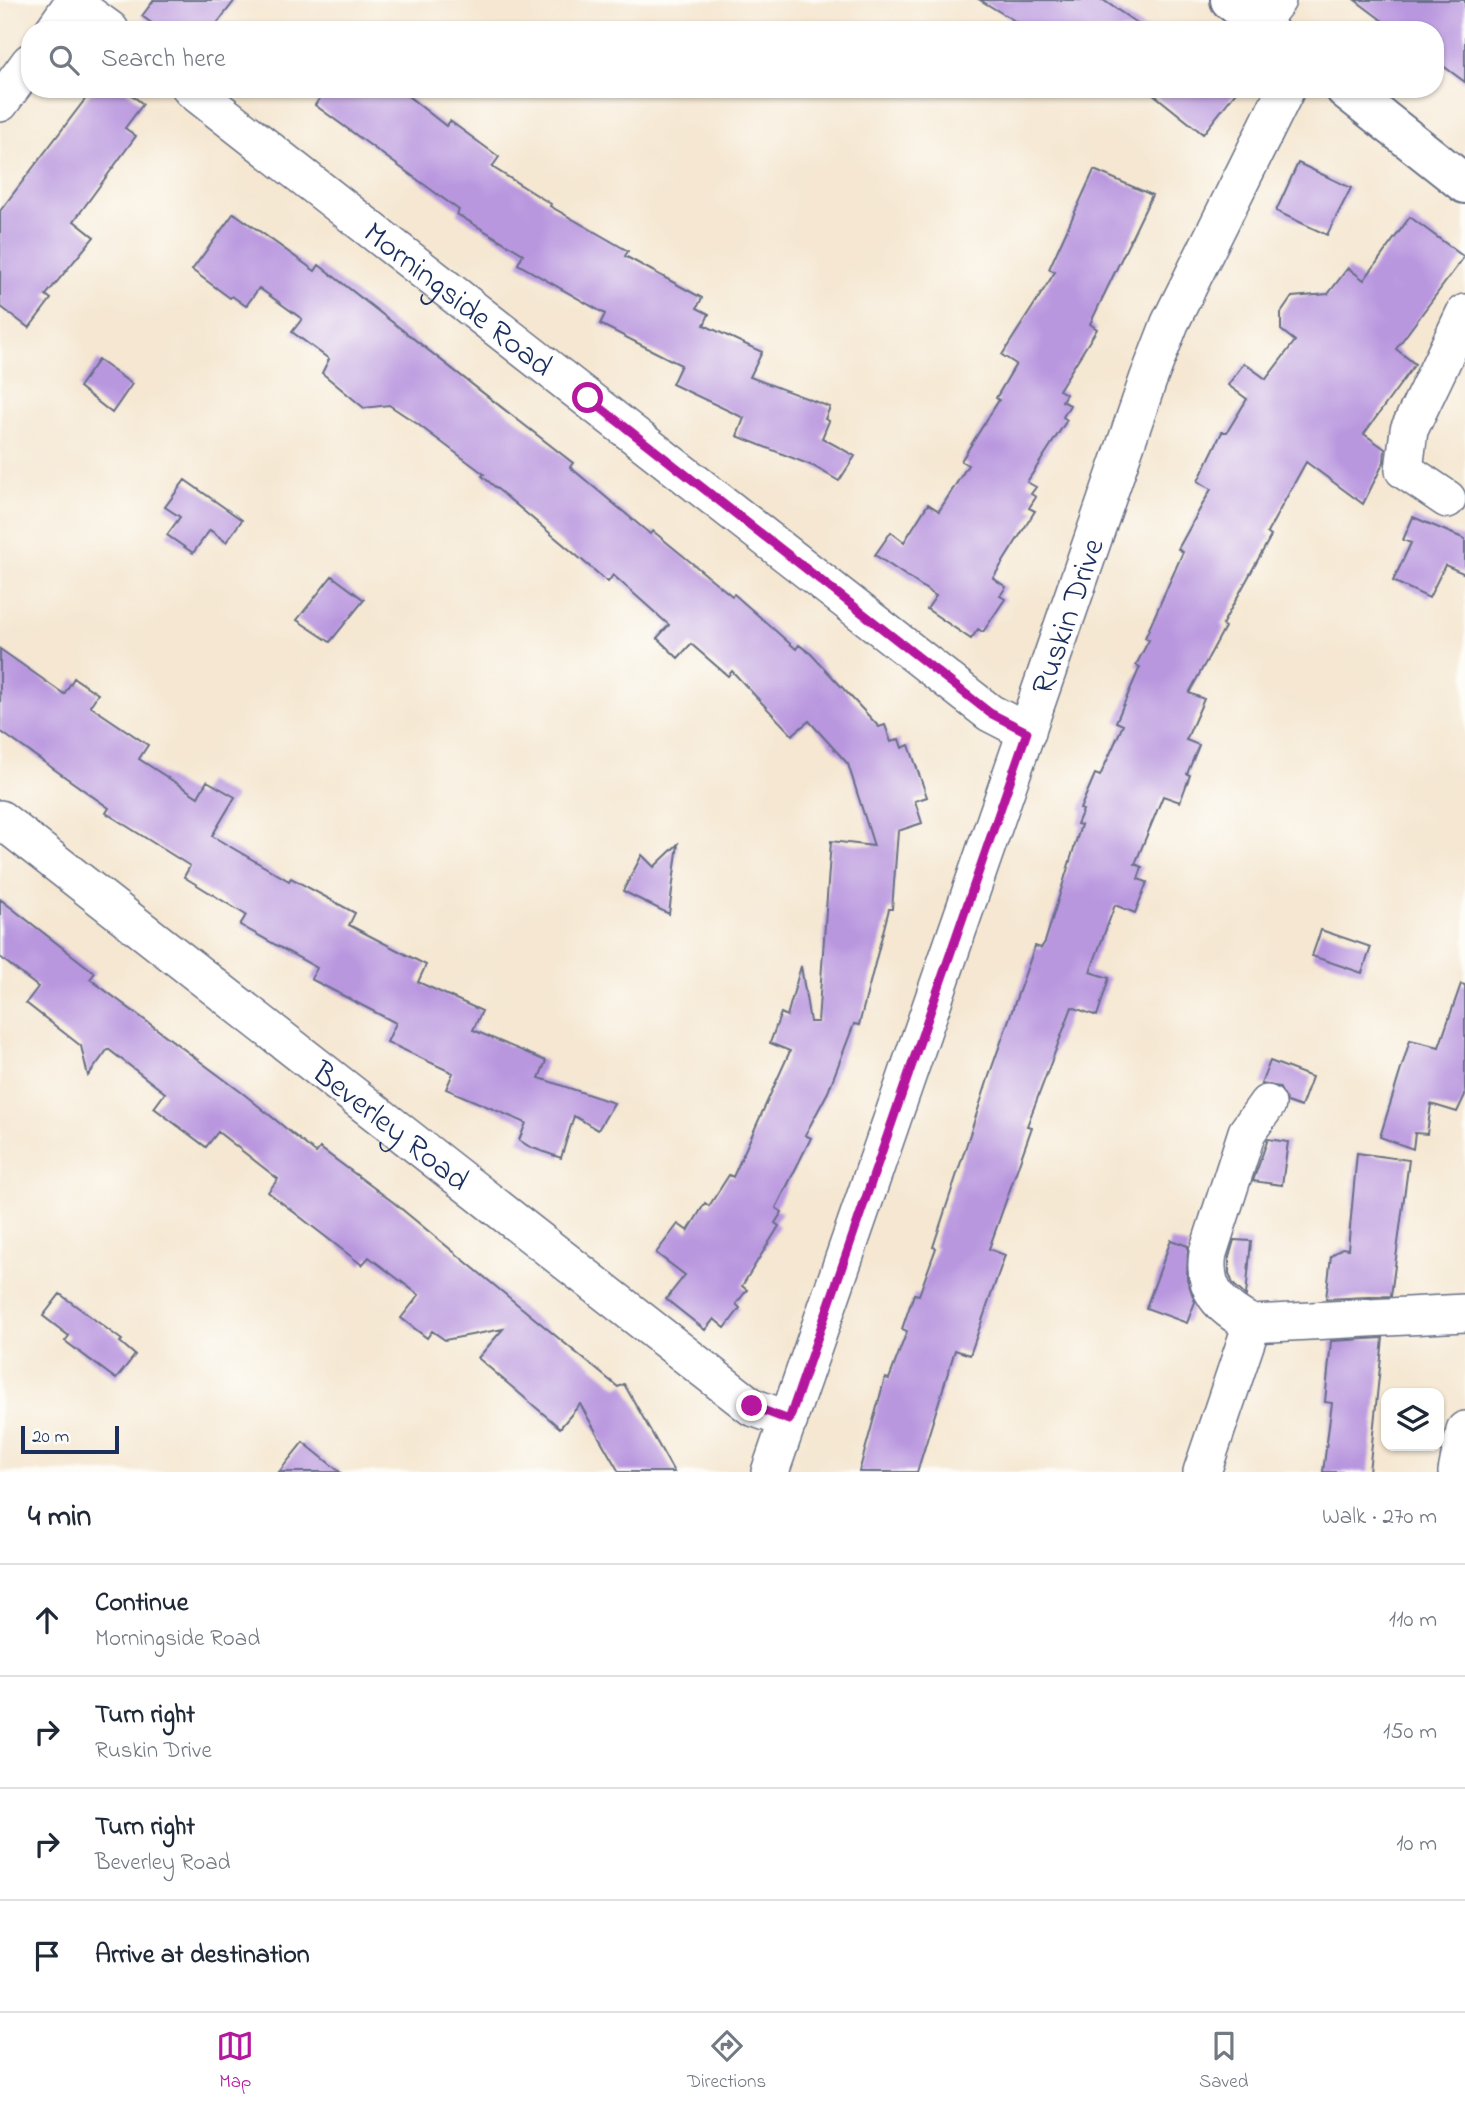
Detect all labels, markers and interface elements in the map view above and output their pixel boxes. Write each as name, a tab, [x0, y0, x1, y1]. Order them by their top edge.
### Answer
search box	[21, 21, 1444, 98]
icon: search	[45, 41, 83, 79]
text: Search here	[101, 41, 226, 79]
street label: Morningside Road	[352, 212, 562, 390]
route start	[572, 382, 603, 413]
street label: Ruskin Drive	[1021, 532, 1119, 702]
street label: Beverley Road	[300, 1051, 478, 1205]
map controls	[1381, 1388, 1444, 1451]
button: layers	[1381, 1388, 1444, 1451]
route end	[736, 1390, 767, 1421]
scale bar	[21, 1423, 119, 1455]
text: 20 m	[32, 1424, 69, 1451]
text: 4 min	[28, 1496, 91, 1540]
text: Walk · 270 m	[1322, 1501, 1437, 1534]
text: Continue	[95, 1585, 188, 1623]
icon: ahead	[28, 1601, 66, 1639]
text: 110 m	[1389, 1604, 1437, 1637]
text: Morningside Road	[95, 1623, 260, 1656]
text: Turn right	[95, 1697, 195, 1735]
icon: right	[28, 1713, 66, 1751]
text: 150 m	[1383, 1716, 1437, 1749]
text: Ruskin Drive	[95, 1735, 212, 1768]
text: Turn right	[95, 1809, 195, 1847]
icon: right	[28, 1825, 66, 1863]
text: 10 m	[1396, 1828, 1437, 1861]
text: Beverley Road	[95, 1847, 231, 1880]
icon: arrive	[28, 1937, 66, 1975]
text: Arrive at destination	[95, 1937, 310, 1975]
tab: Map	[216, 2027, 254, 2096]
tab: Directions	[687, 2027, 766, 2096]
tab: Saved	[1199, 2027, 1249, 2096]

